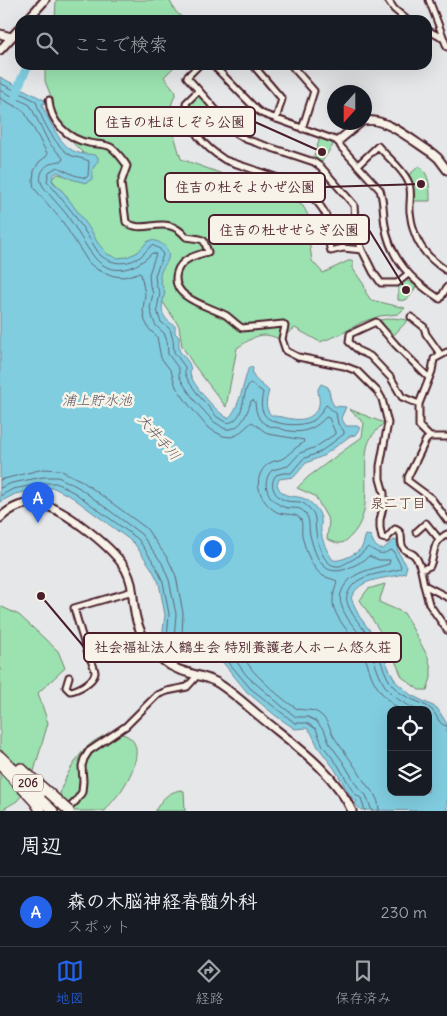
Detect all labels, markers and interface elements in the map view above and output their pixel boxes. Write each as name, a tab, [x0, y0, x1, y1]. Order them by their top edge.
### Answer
search box	[15, 15, 432, 70]
icon: search	[33, 29, 61, 57]
text: ここで検索	[73, 32, 168, 56]
north arrow	[327, 85, 372, 130]
callout: 住吉の杜ほしぞら公園	[95, 107, 255, 136]
text: 住吉の杜ほしぞら公園	[105, 113, 245, 131]
callout: 住吉の杜そよかぜ公園	[165, 173, 325, 202]
text: 住吉の杜そよかぜ公園	[175, 178, 315, 196]
callout: 住吉の杜せせらぎ公園	[209, 215, 369, 244]
text: 住吉の杜せせらぎ公園	[219, 221, 359, 239]
water label: 浦上貯水池	[62, 391, 133, 409]
water label: 大井手川	[134, 410, 184, 464]
pin: A	[22, 482, 54, 523]
district label: 泉二丁目	[370, 494, 426, 512]
your location	[200, 536, 226, 562]
callout: 社会福祉法人鶴生会 特別養護老人ホーム悠久荘	[84, 633, 401, 662]
text: 社会福祉法人鶴生会 特別養護老人ホーム悠久荘	[95, 638, 391, 656]
map controls	[387, 706, 432, 796]
button: locate	[387, 706, 432, 751]
button: layers	[387, 751, 432, 796]
road number: 206	[13, 774, 43, 791]
text: 周辺	[20, 832, 62, 859]
text: 森の木脳神経脊髄外科	[67, 889, 257, 913]
text: A	[31, 902, 41, 922]
text: 230 m	[381, 902, 427, 922]
text: スポット	[67, 916, 131, 936]
tab: 地図	[56, 957, 84, 1007]
tab: 経路	[195, 957, 223, 1007]
tab: 保存済み	[335, 957, 391, 1007]

